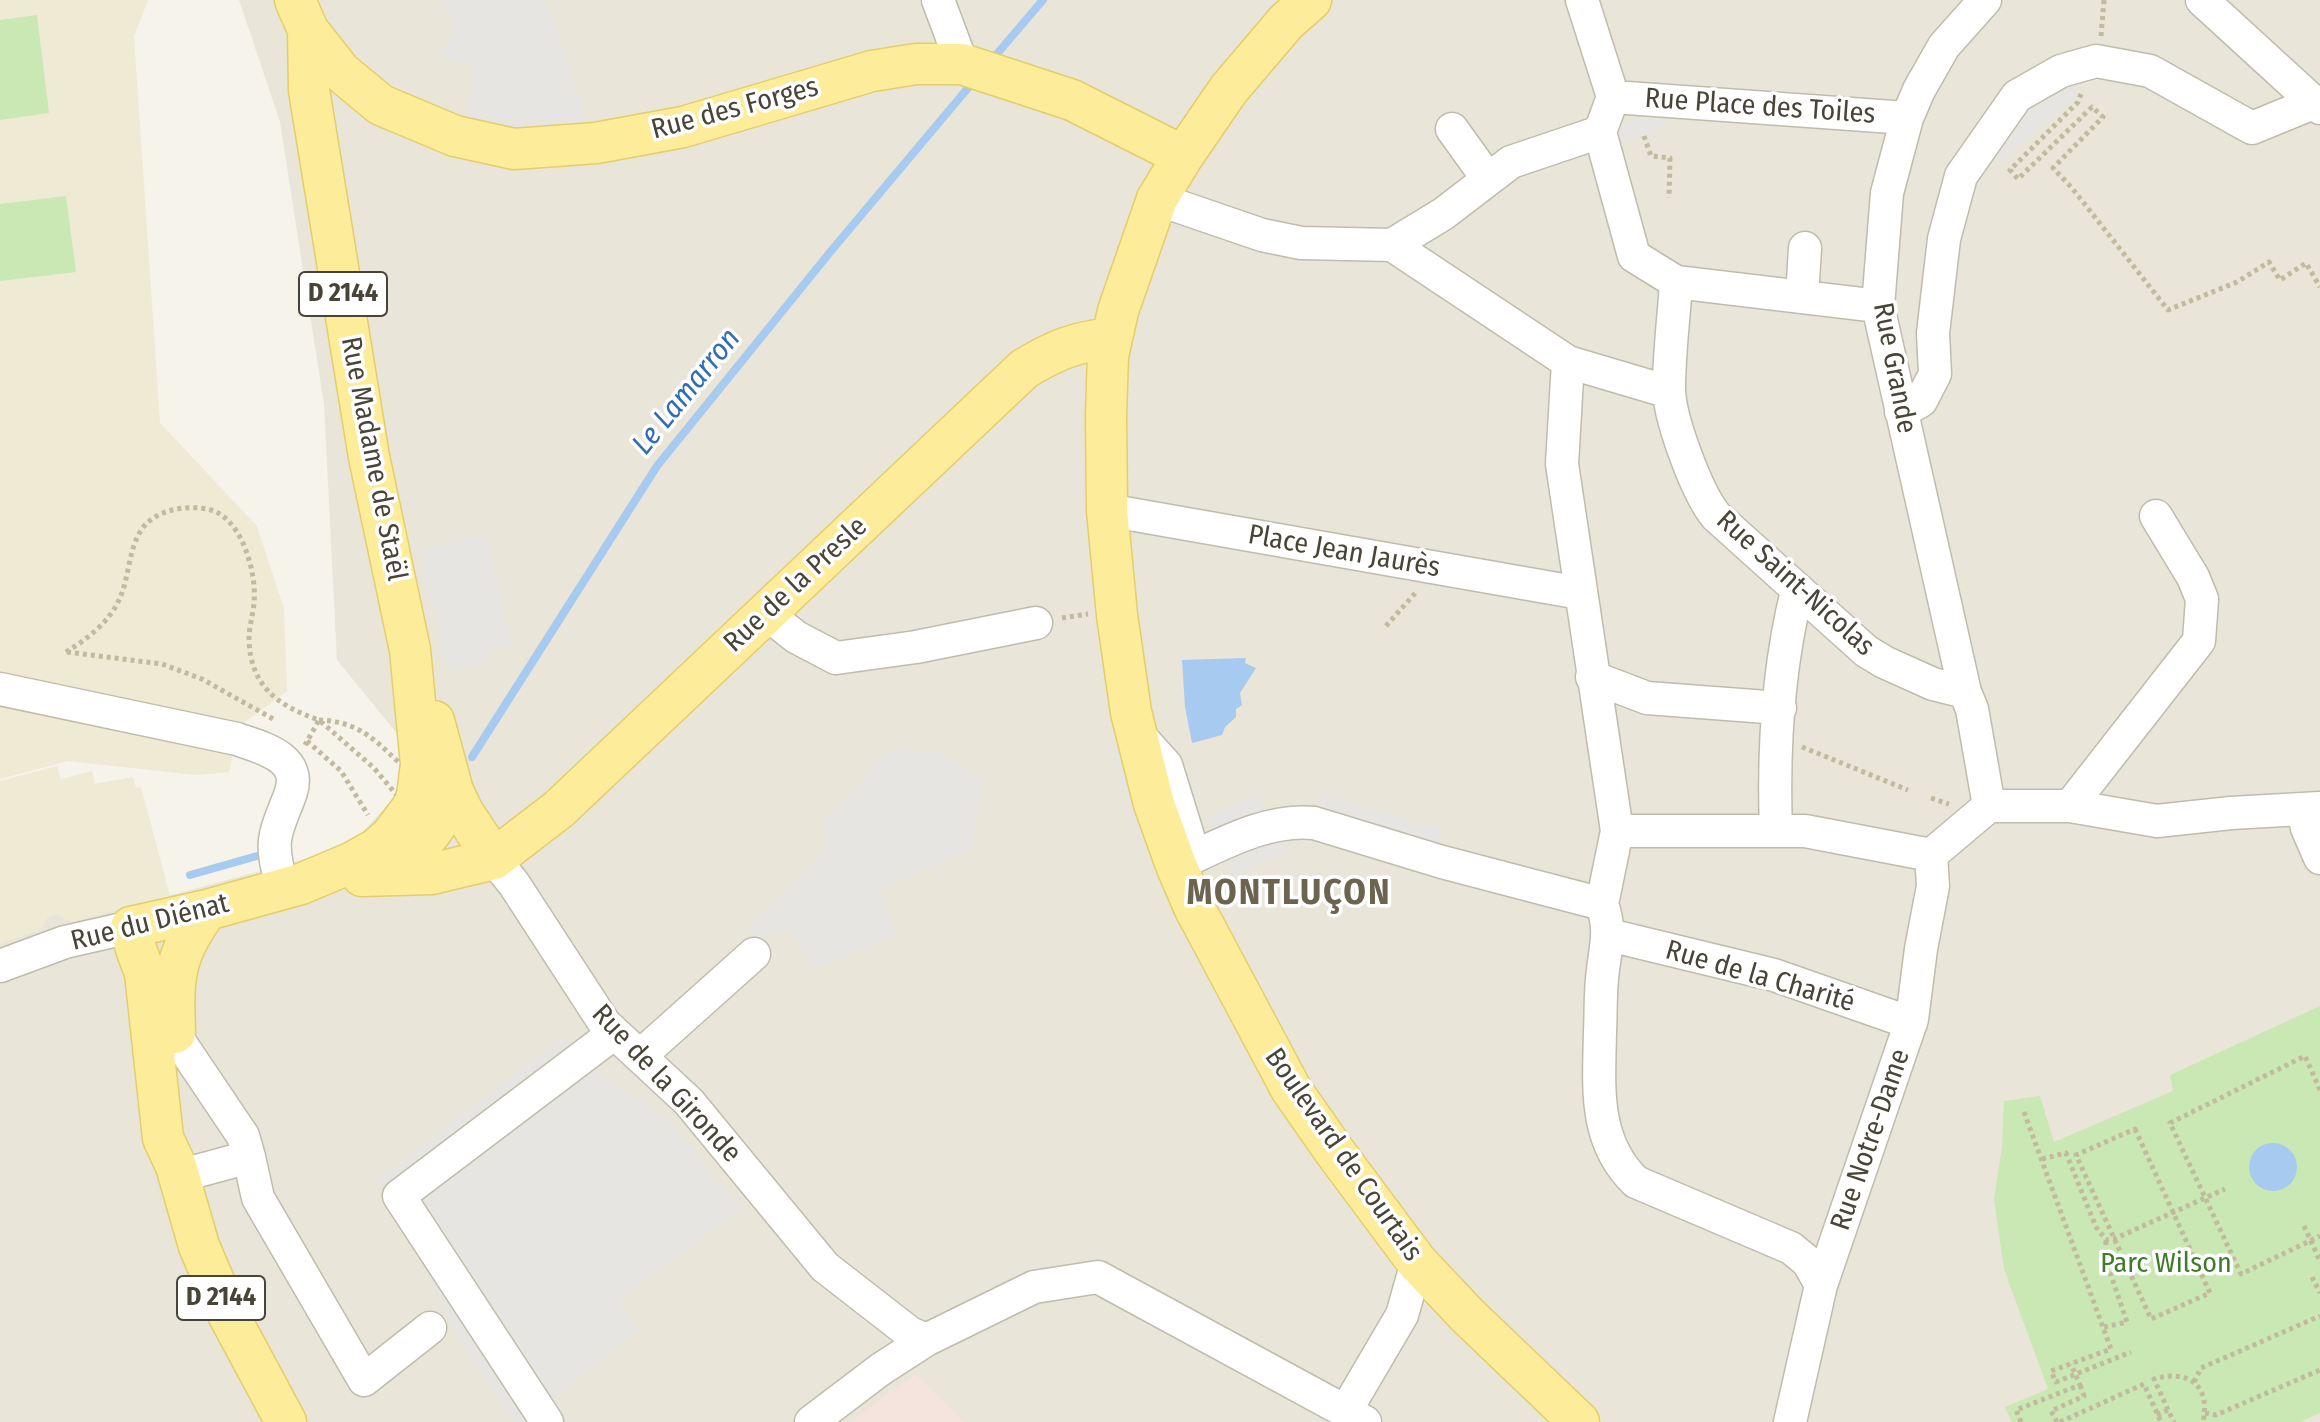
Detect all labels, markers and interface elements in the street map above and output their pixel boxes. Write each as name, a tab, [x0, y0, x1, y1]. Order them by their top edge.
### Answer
street label: Rue des Forges	[648, 71, 822, 147]
street label: Rue Place des Toiles	[1644, 82, 1876, 132]
road number: D 2144	[299, 272, 387, 316]
street label: Rue Grande	[1865, 300, 1923, 436]
water label: Le Lamarron	[625, 322, 749, 462]
street label: Rue Madame de Staël	[333, 334, 413, 584]
street label: Rue Saint-Nicolas	[1709, 504, 1881, 664]
street label: Rue de la Presle	[718, 510, 874, 660]
street label: Place Jean Jaurès	[1245, 519, 1443, 585]
district label: MONTLUÇON	[1187, 872, 1391, 916]
street label: Rue du Diénat	[68, 887, 232, 959]
street label: Rue de la Charité	[1662, 934, 1858, 1020]
street label: Rue de la Gironde	[584, 998, 748, 1170]
street label: Boulevard de Courtais	[1257, 1042, 1429, 1268]
street label: Rue Notre-Dame	[1824, 1045, 1918, 1235]
park label: Parc Wilson	[2100, 1247, 2232, 1281]
road number: D 2144	[177, 1276, 265, 1320]

